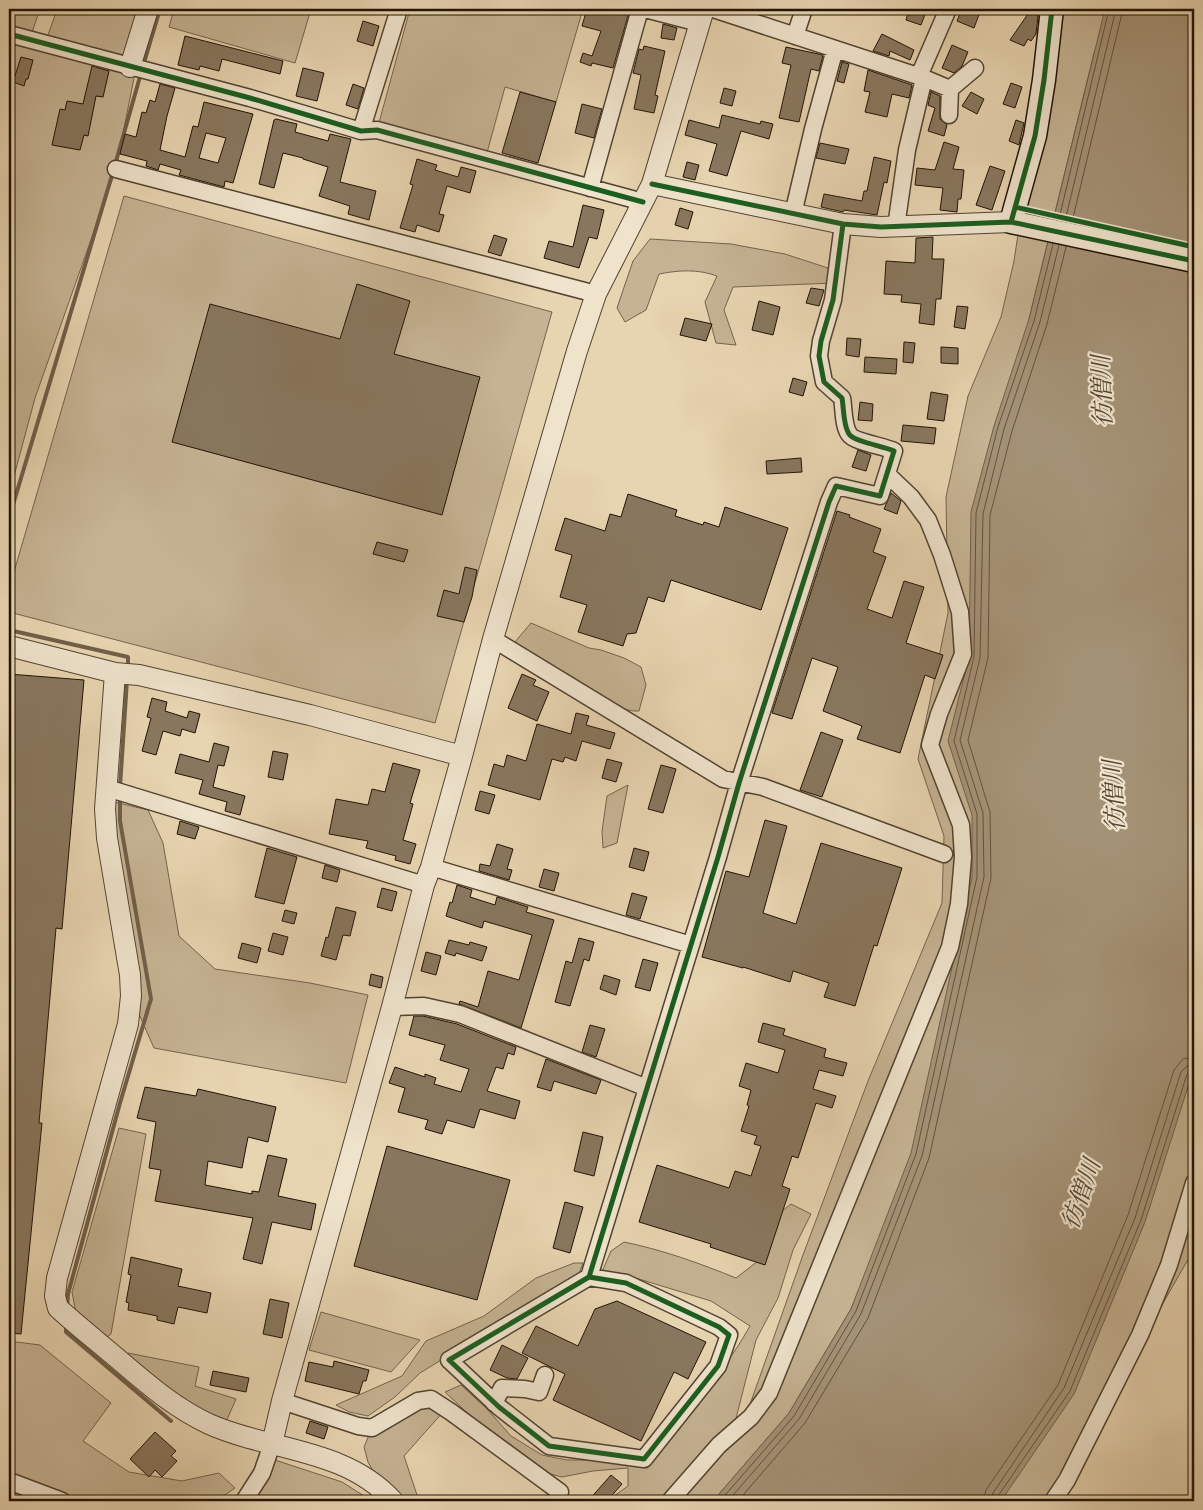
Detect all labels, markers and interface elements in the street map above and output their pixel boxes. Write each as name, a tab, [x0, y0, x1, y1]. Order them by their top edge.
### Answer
water label: 彷僧川	[1085, 352, 1118, 428]
water label: 彷僧川	[1096, 756, 1131, 833]
water label: 彷僧川	[1054, 1152, 1108, 1233]

